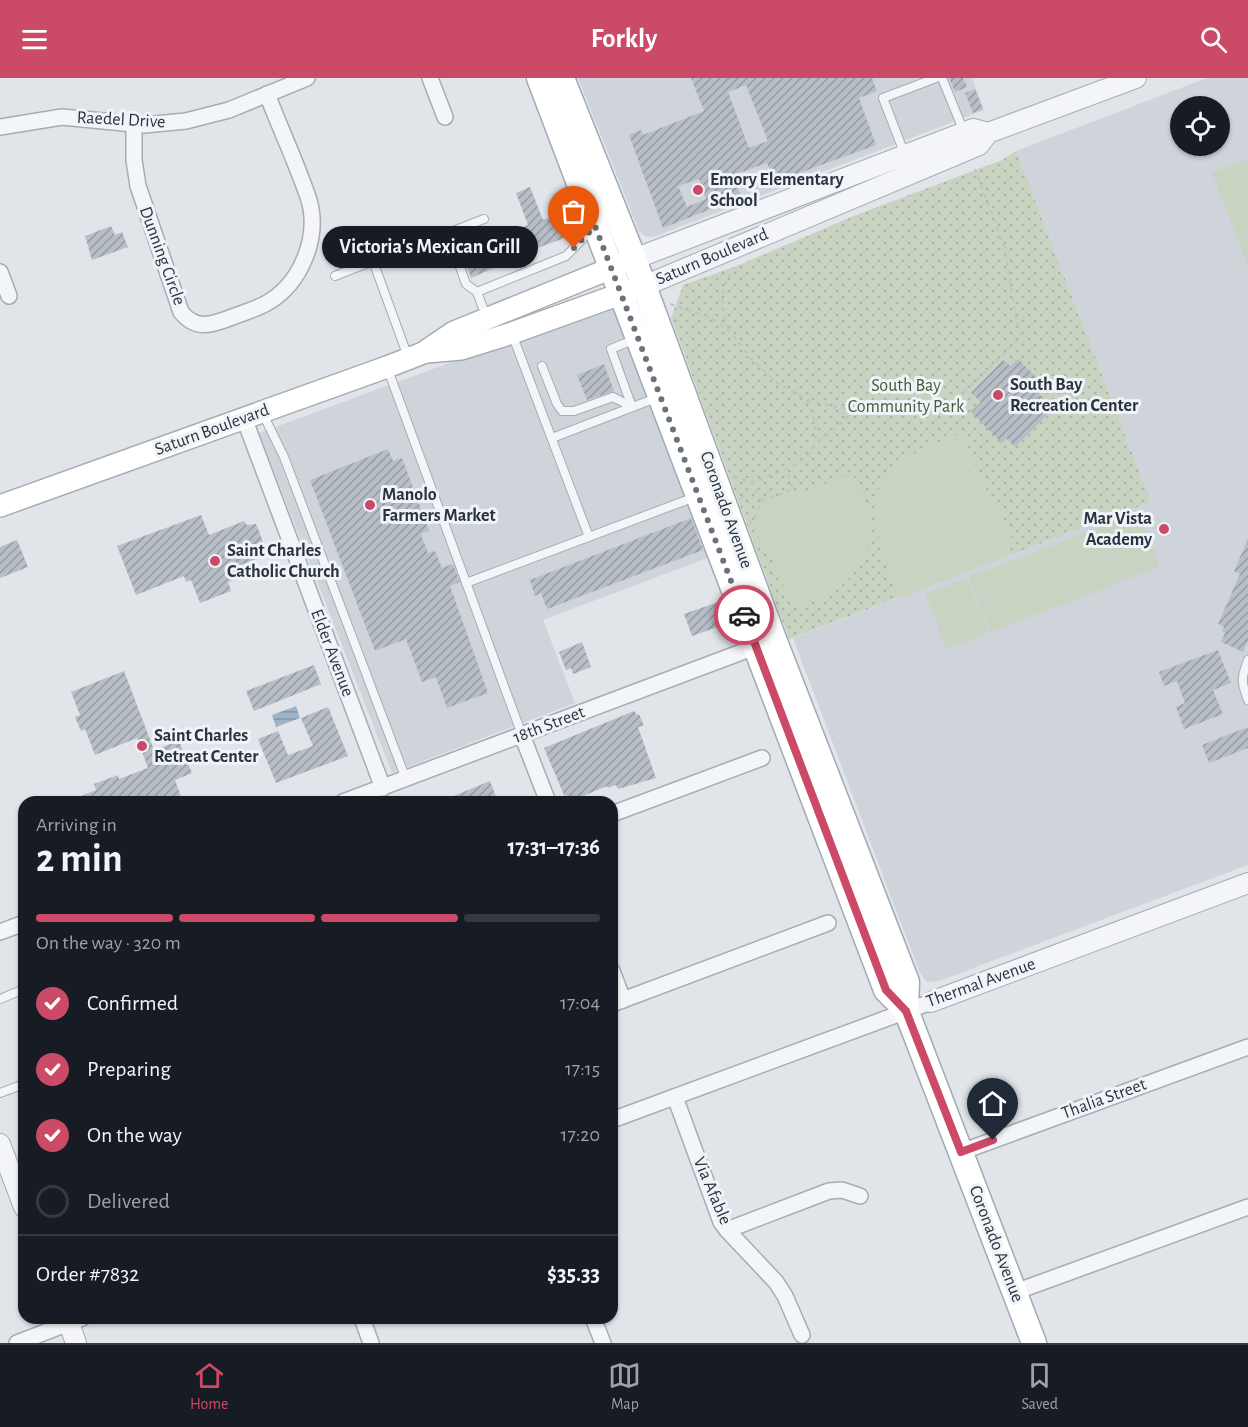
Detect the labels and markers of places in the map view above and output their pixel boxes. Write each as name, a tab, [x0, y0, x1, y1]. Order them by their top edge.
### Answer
place label: Emory Elementary School	[710, 171, 845, 210]
marker: Emory Elementary School	[691, 183, 705, 197]
pin	[548, 186, 599, 248]
callout: Victoria's Mexican Grill	[322, 227, 538, 269]
place label: South Bay Recreation Center	[1010, 376, 1139, 415]
marker: South Bay Recreation Center	[991, 388, 1005, 402]
place label: Manolo Farmers Market	[382, 486, 496, 525]
marker: Manolo Farmers Market	[363, 498, 377, 512]
place label: Mar Vista Academy	[1083, 510, 1153, 549]
marker: Mar Vista Academy	[1157, 522, 1171, 536]
place label: Saint Charles Catholic Church	[227, 542, 340, 581]
marker: Saint Charles Catholic Church	[208, 554, 222, 568]
place label: Saint Charles Retreat Center	[154, 727, 259, 766]
marker: Saint Charles Retreat Center	[135, 739, 149, 753]
pin	[967, 1078, 1018, 1140]

